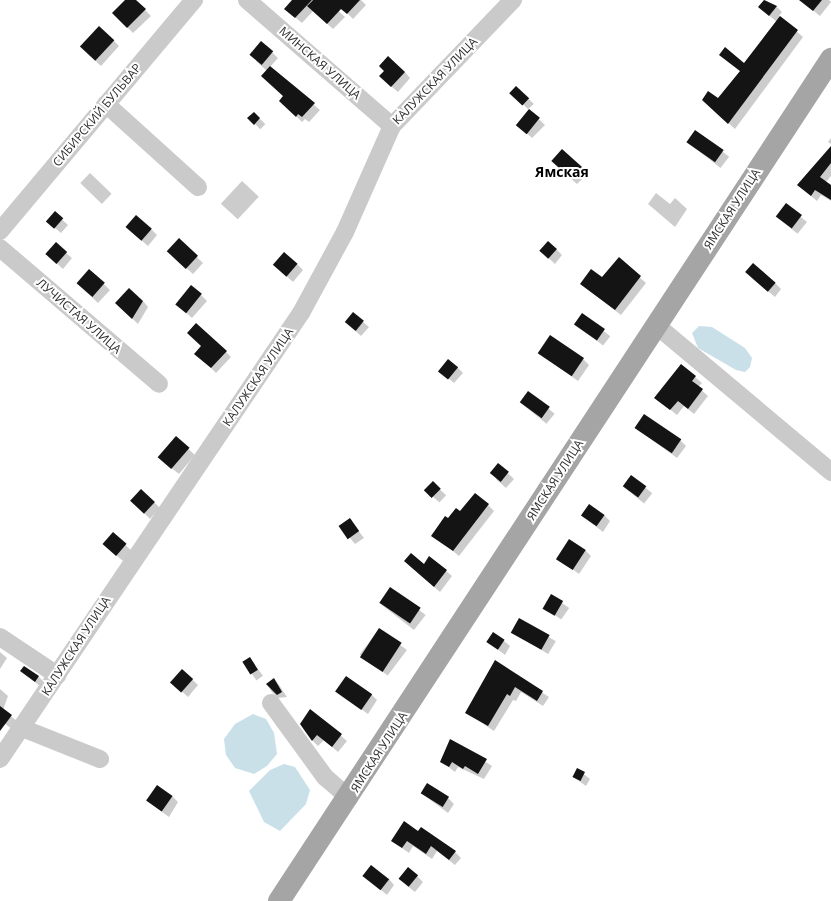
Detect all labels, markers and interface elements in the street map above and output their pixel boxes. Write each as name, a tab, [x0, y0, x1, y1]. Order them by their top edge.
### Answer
street label: МИНСКАЯ УЛИЦА	[276, 24, 364, 102]
street label: КАЛУЖСКАЯ УЛИЦА	[390, 34, 480, 128]
street label: СИБИРСКИЙ БУЛЬВАР	[50, 61, 144, 169]
district label: Ямская	[535, 164, 589, 180]
street label: ЯМСКАЯ УЛИЦА	[701, 166, 763, 252]
street label: ЛУЧИСТАЯ УЛИЦА	[34, 275, 124, 357]
street label: КАЛУЖСКАЯ УЛИЦА	[220, 325, 296, 429]
street label: ЯМСКАЯ УЛИЦА	[524, 437, 586, 523]
street label: КАЛУЖСКАЯ УЛИЦА	[39, 594, 113, 698]
street label: ЯМСКАЯ УЛИЦА	[348, 709, 410, 795]

